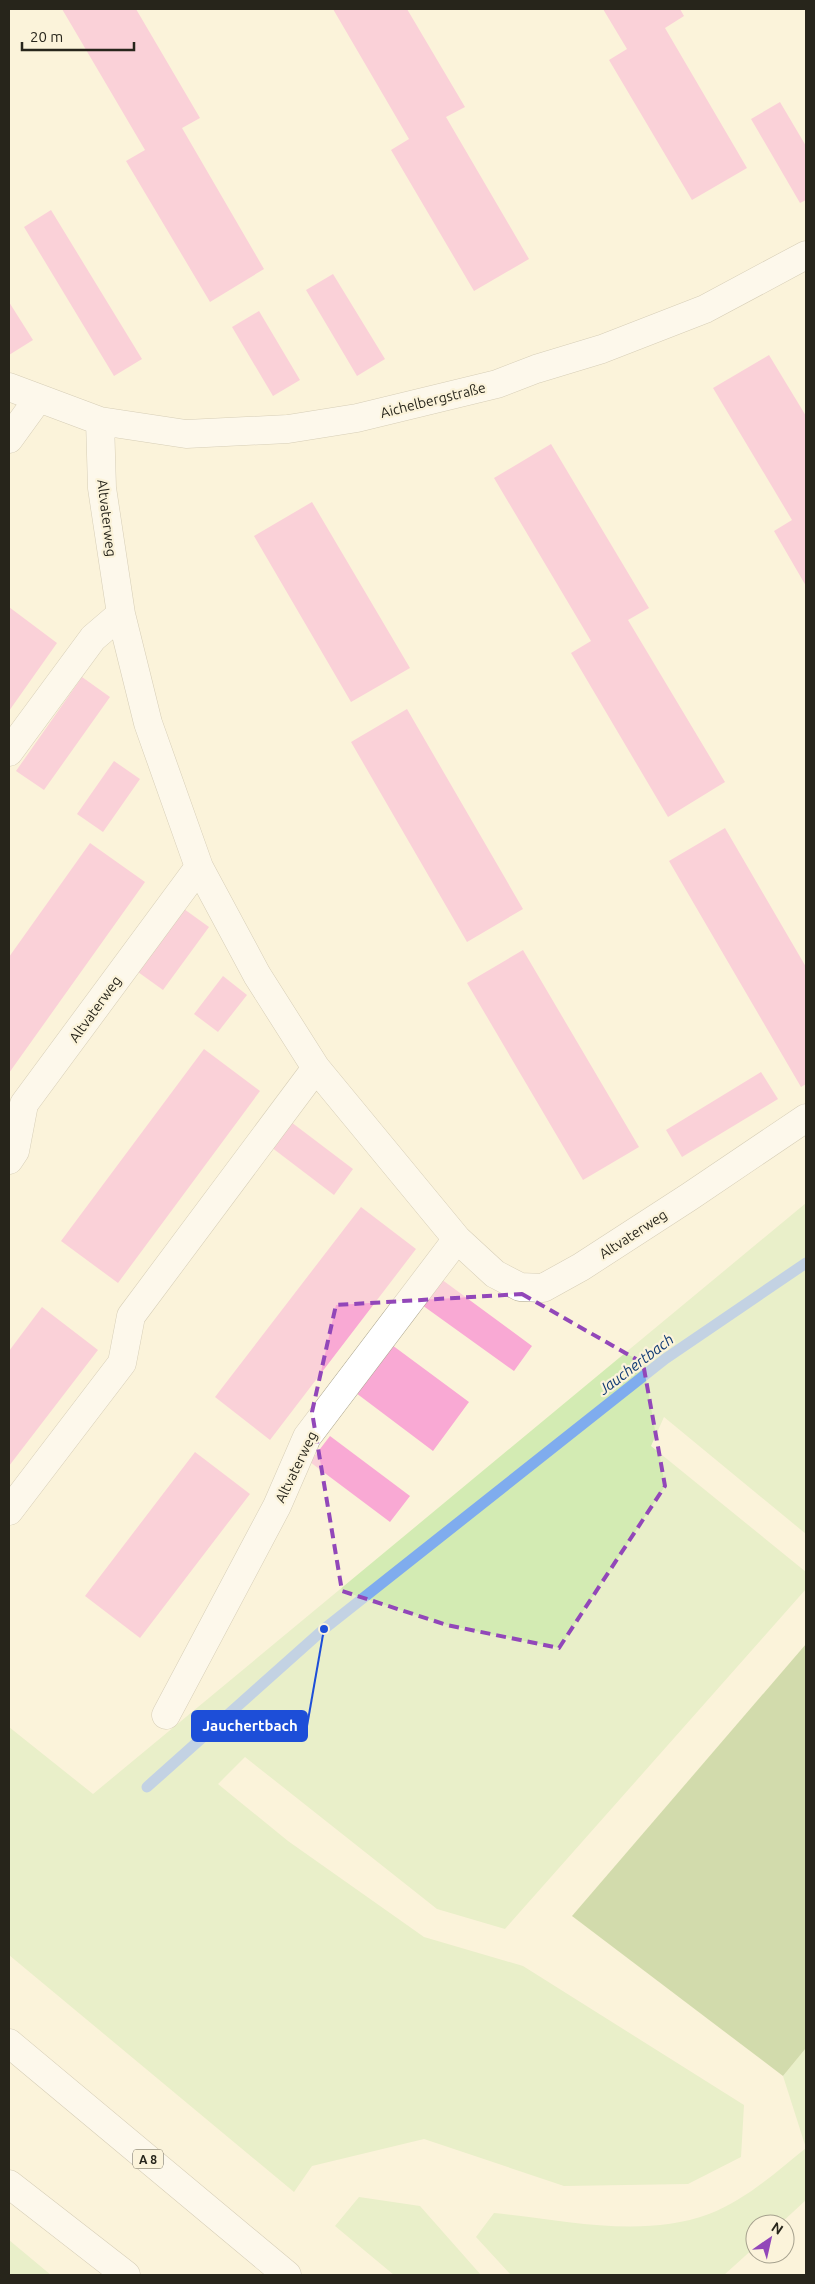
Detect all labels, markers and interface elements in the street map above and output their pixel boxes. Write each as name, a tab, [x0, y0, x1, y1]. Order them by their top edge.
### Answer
scale bar	[22, 20, 135, 52]
text: 20 m	[30, 28, 63, 45]
street label: Aichelbergstraße	[379, 379, 487, 421]
street label: Altvaterweg	[94, 478, 120, 558]
street label: Altvaterweg	[66, 973, 124, 1045]
street label: Altvaterweg	[596, 1206, 670, 1262]
water label: Jauchertbach	[594, 1330, 677, 1398]
street label: Altvaterweg	[272, 1429, 320, 1505]
callout: Jauchertbach	[192, 1711, 307, 1741]
text: Jauchertbach	[202, 1717, 298, 1734]
road number: A 8	[133, 2150, 163, 2168]
north arrow	[745, 2214, 795, 2264]
text: N	[768, 2219, 786, 2238]

